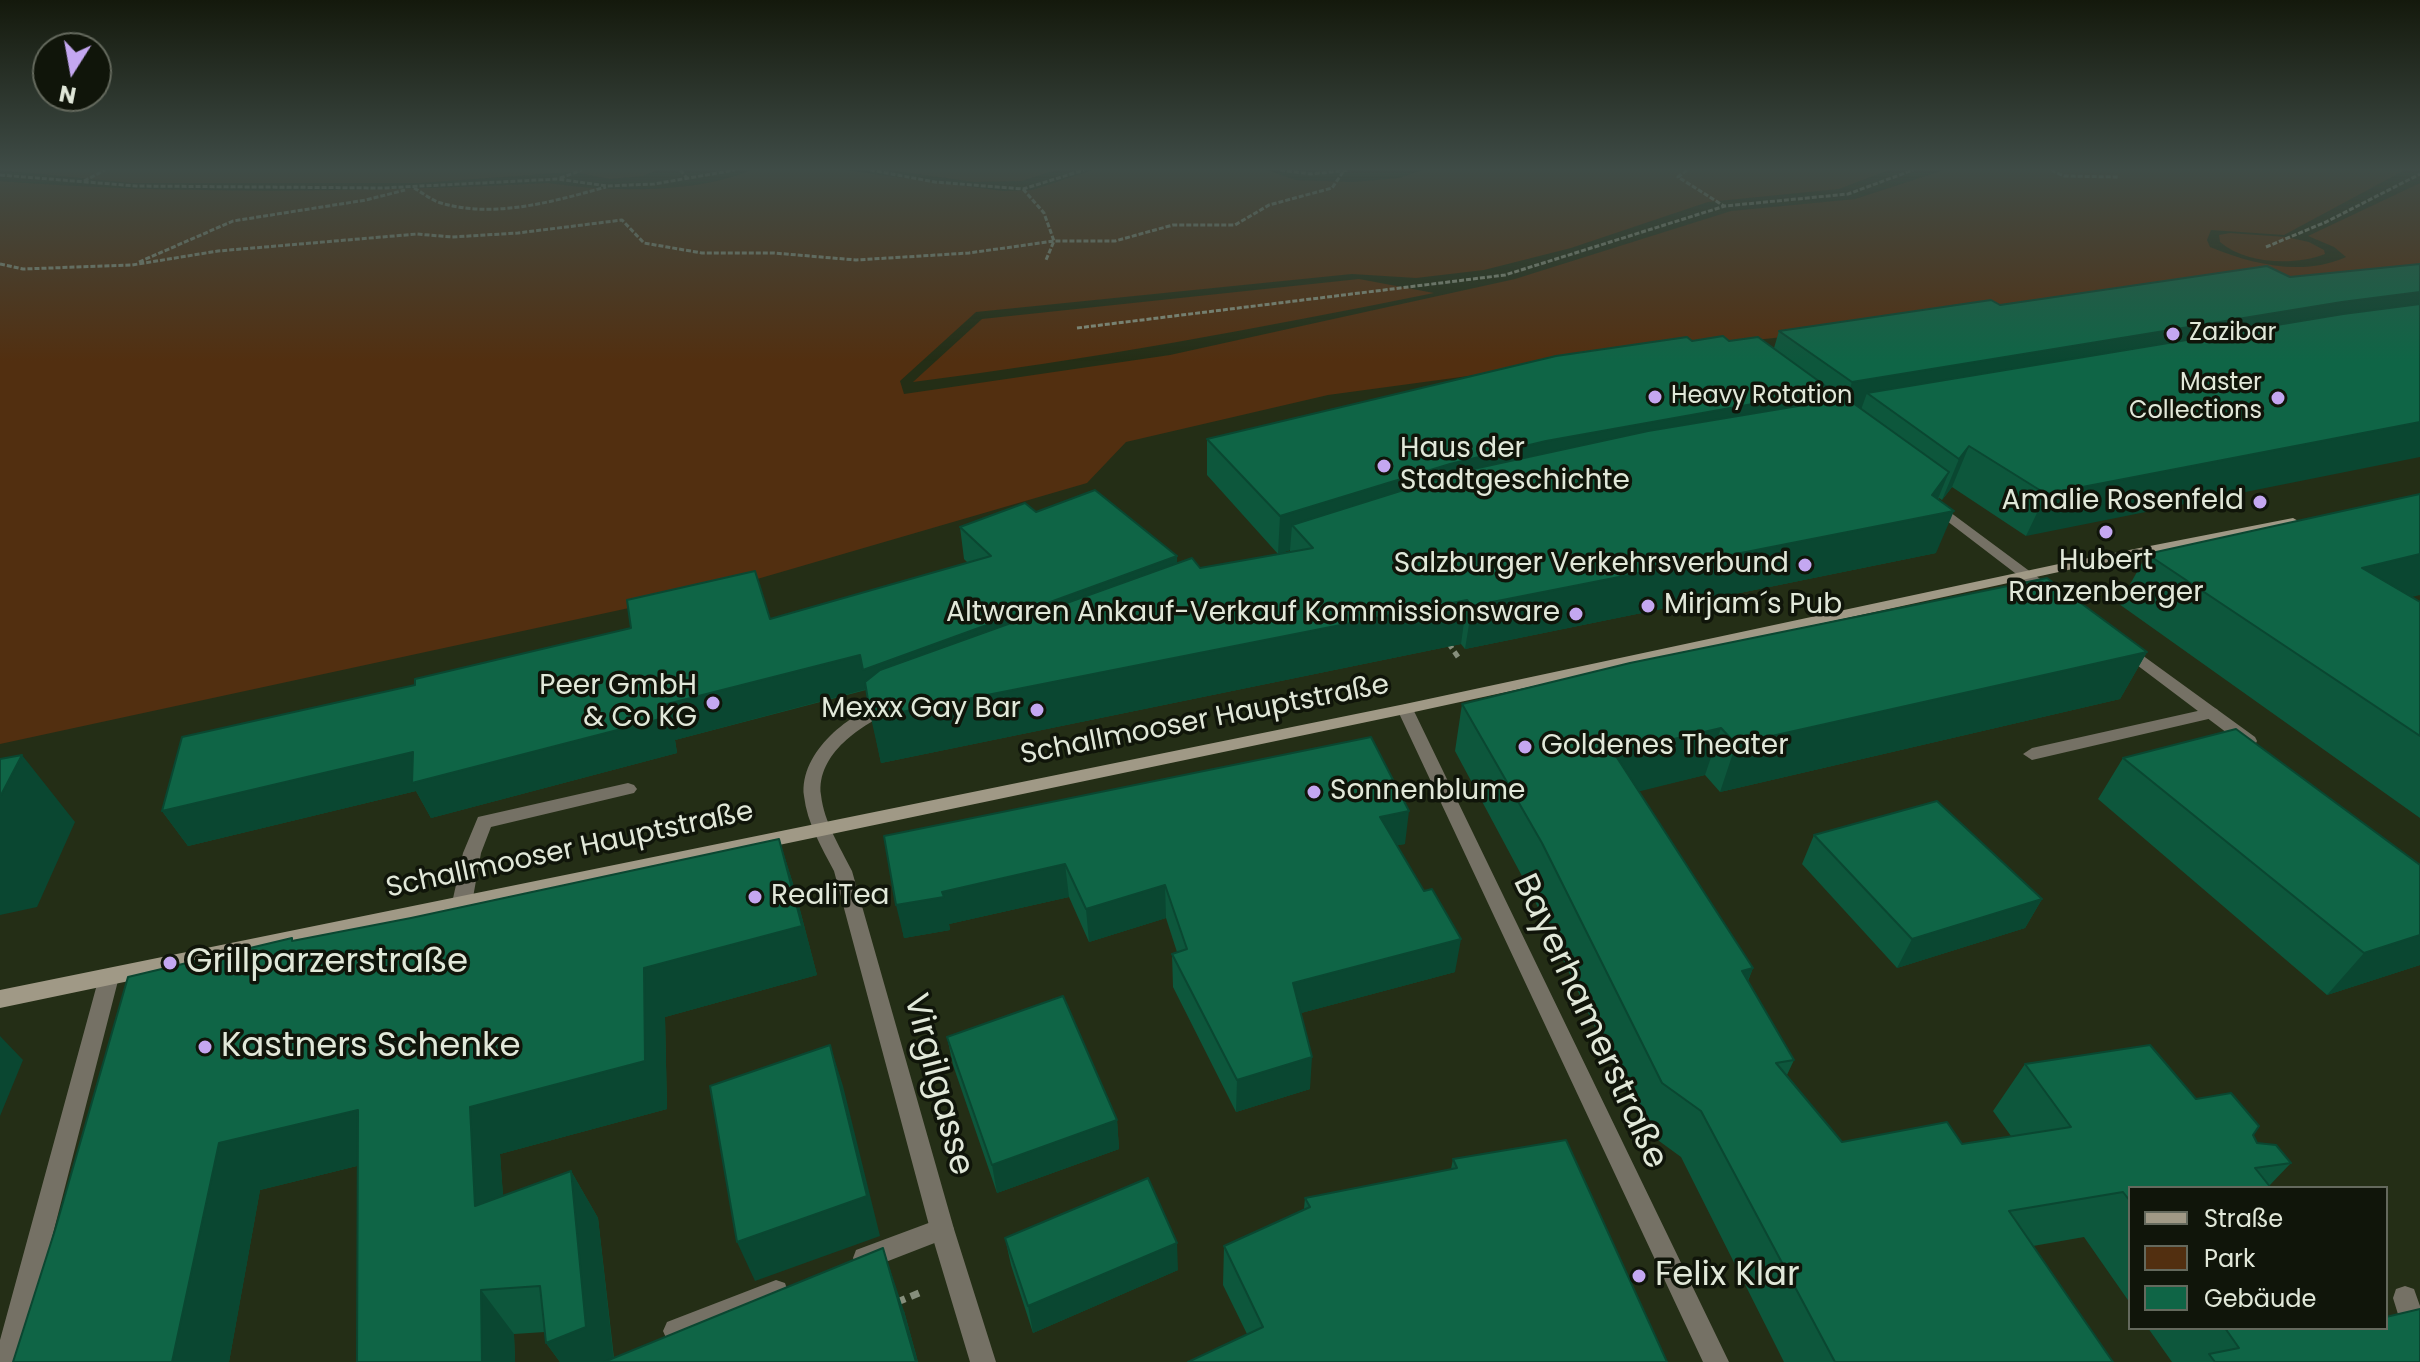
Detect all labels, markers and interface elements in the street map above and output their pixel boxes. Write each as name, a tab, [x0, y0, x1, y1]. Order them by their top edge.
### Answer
north arrow	[32, 32, 112, 112]
text: N	[57, 77, 79, 111]
place label: Zazibar	[2189, 320, 2276, 348]
marker: Zazibar	[2164, 325, 2182, 343]
place label: Master Collections	[2129, 370, 2262, 426]
place label: Heavy Rotation	[1671, 383, 1852, 411]
marker: Heavy Rotation	[1646, 388, 1664, 406]
marker: Master Collections	[2269, 389, 2287, 407]
place label: Haus der Stadtgeschichte	[1400, 433, 1630, 499]
marker: Haus der Stadtgeschichte	[1375, 457, 1393, 475]
place label: Amalie Rosenfeld	[2002, 485, 2244, 519]
marker: Amalie Rosenfeld	[2251, 493, 2269, 511]
marker: Hubert Ranzenberger	[2097, 523, 2115, 541]
place label: Hubert Ranzenberger	[2008, 545, 2204, 611]
place label: Salzburger Verkehrsverbund	[1394, 548, 1789, 582]
marker: Salzburger Verkehrsverbund	[1796, 556, 1814, 574]
place label: Mirjam´s Pub	[1664, 589, 1842, 623]
place label: Altwaren Ankauf-Verkauf Kommissionsware	[946, 597, 1560, 631]
marker: Mirjam´s Pub	[1639, 597, 1657, 615]
marker: Altwaren Ankauf-Verkauf Kommissionsware	[1567, 605, 1585, 623]
street label: Schallmooser Hauptstraße	[1018, 669, 1392, 773]
place label: Peer GmbH & Co KG	[539, 670, 697, 736]
place label: Mexxx Gay Bar	[821, 693, 1021, 727]
marker: Peer GmbH & Co KG	[704, 694, 722, 712]
marker: Mexxx Gay Bar	[1028, 701, 1046, 719]
place label: Goldenes Theater	[1541, 730, 1789, 764]
marker: Goldenes Theater	[1516, 738, 1534, 756]
place label: Sonnenblume	[1330, 775, 1525, 809]
marker: Sonnenblume	[1305, 783, 1323, 801]
street label: Schallmooser Hauptstraße	[383, 796, 757, 906]
street label: Bayerhamerstraße	[1503, 868, 1675, 1176]
place label: RealiTea	[771, 880, 890, 914]
marker: RealiTea	[746, 888, 764, 906]
place label: Grillparzerstraße	[186, 943, 468, 983]
marker: Grillparzerstraße	[161, 954, 179, 972]
street label: Virgilgasse	[893, 990, 981, 1180]
place label: Kastners Schenke	[221, 1027, 521, 1067]
marker: Kastners Schenke	[196, 1038, 214, 1056]
legend	[2128, 1186, 2388, 1330]
text: Straße	[2204, 1202, 2283, 1235]
text: Park	[2204, 1242, 2255, 1275]
place label: Felix Klar	[1655, 1256, 1800, 1296]
marker: Felix Klar	[1630, 1267, 1648, 1285]
text: Gebäude	[2204, 1282, 2316, 1315]

